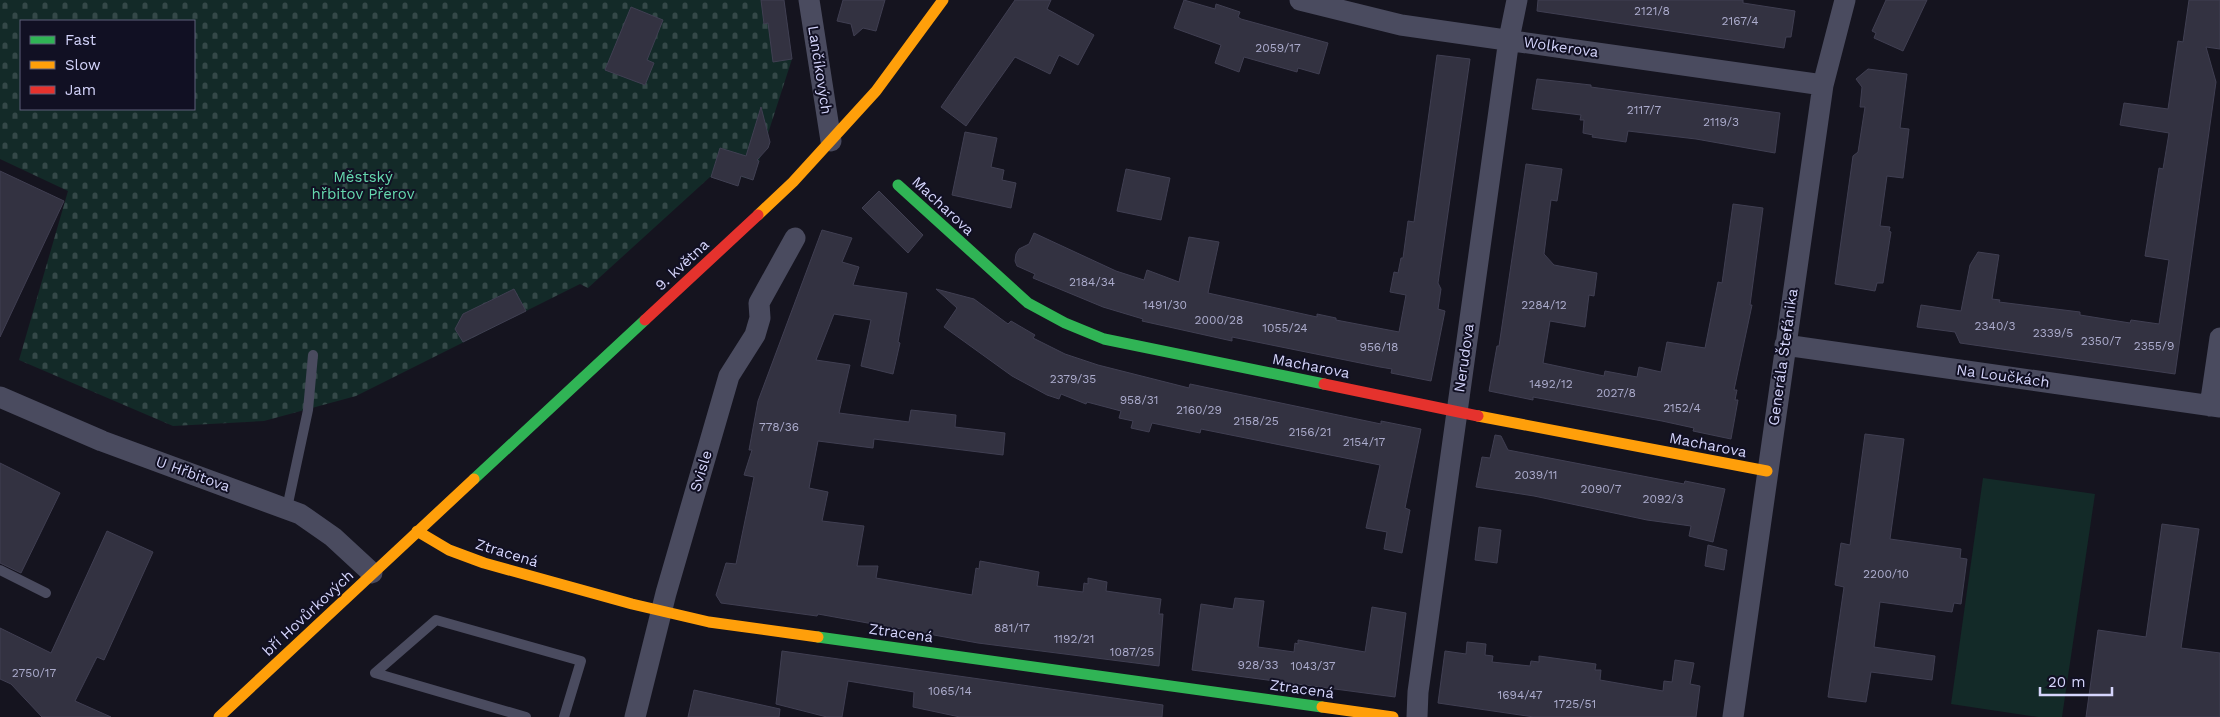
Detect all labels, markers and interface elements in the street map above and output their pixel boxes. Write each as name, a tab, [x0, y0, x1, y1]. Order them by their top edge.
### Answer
house number: 2121/8	[1634, 4, 1670, 18]
house number: 2167/4	[1722, 14, 1758, 28]
legend	[20, 20, 195, 110]
street label: Lančíkových	[804, 24, 836, 116]
text: Fast	[65, 31, 97, 49]
street label: Wolkerova	[1522, 33, 1600, 61]
house number: 2059/17	[1255, 41, 1301, 55]
text: Slow	[65, 56, 101, 74]
text: Jam	[65, 81, 96, 99]
house number: 2117/7	[1627, 103, 1661, 117]
house number: 2119/3	[1703, 115, 1739, 129]
park label: Městský hřbitov Přerov	[312, 168, 415, 203]
street label: Macharova	[908, 173, 978, 240]
street label: 9. května	[651, 235, 713, 294]
house number: 2184/34	[1069, 275, 1115, 289]
street label: Generála Štefánika	[1763, 287, 1802, 427]
house number: 1491/30	[1143, 298, 1187, 312]
house number: 2284/12	[1521, 298, 1567, 312]
house number: 2000/28	[1195, 313, 1243, 327]
house number: 2340/3	[1975, 319, 2015, 333]
house number: 1055/24	[1262, 321, 1308, 335]
street label: Nerudova	[1450, 322, 1478, 394]
house number: 2339/5	[2033, 326, 2073, 340]
house number: 2350/7	[2081, 334, 2121, 348]
house number: 2355/9	[2134, 339, 2174, 353]
house number: 956/18	[1359, 340, 1399, 354]
street label: Macharova	[1271, 350, 1352, 382]
street label: Na Loučkách	[1955, 361, 2051, 391]
house number: 2379/35	[1050, 372, 1096, 386]
house number: 1492/12	[1529, 377, 1573, 391]
house number: 2027/8	[1596, 386, 1636, 400]
house number: 958/31	[1120, 393, 1158, 407]
house number: 2152/4	[1663, 401, 1701, 415]
house number: 2160/29	[1176, 403, 1222, 417]
house number: 2158/25	[1233, 414, 1279, 428]
house number: 778/36	[759, 420, 799, 434]
house number: 2156/21	[1289, 425, 1331, 439]
street label: Macharova	[1668, 429, 1749, 461]
house number: 2154/17	[1343, 435, 1386, 449]
street label: Svisle	[686, 448, 716, 494]
street label: U Hřbitova	[153, 452, 233, 496]
house number: 2039/11	[1514, 468, 1558, 482]
house number: 2090/7	[1580, 482, 1622, 496]
house number: 2092/3	[1642, 492, 1684, 506]
street label: Ztracená	[473, 535, 541, 571]
street label: bří Hovůrkových	[259, 566, 357, 660]
house number: 2200/10	[1863, 567, 1909, 581]
street label: Ztracená	[868, 620, 935, 646]
house number: 881/17	[994, 621, 1030, 635]
house number: 1192/21	[1054, 632, 1094, 646]
house number: 1087/25	[1110, 645, 1154, 659]
house number: 928/33	[1237, 658, 1279, 672]
house number: 1043/37	[1291, 659, 1336, 673]
scale bar	[2040, 664, 2112, 696]
house number: 2750/17	[12, 666, 56, 680]
text: 20 m	[2048, 673, 2086, 691]
street label: Ztracená	[1269, 676, 1336, 702]
house number: 1065/14	[928, 684, 972, 698]
house number: 1694/47	[1498, 688, 1543, 702]
house number: 1725/51	[1554, 697, 1596, 711]

